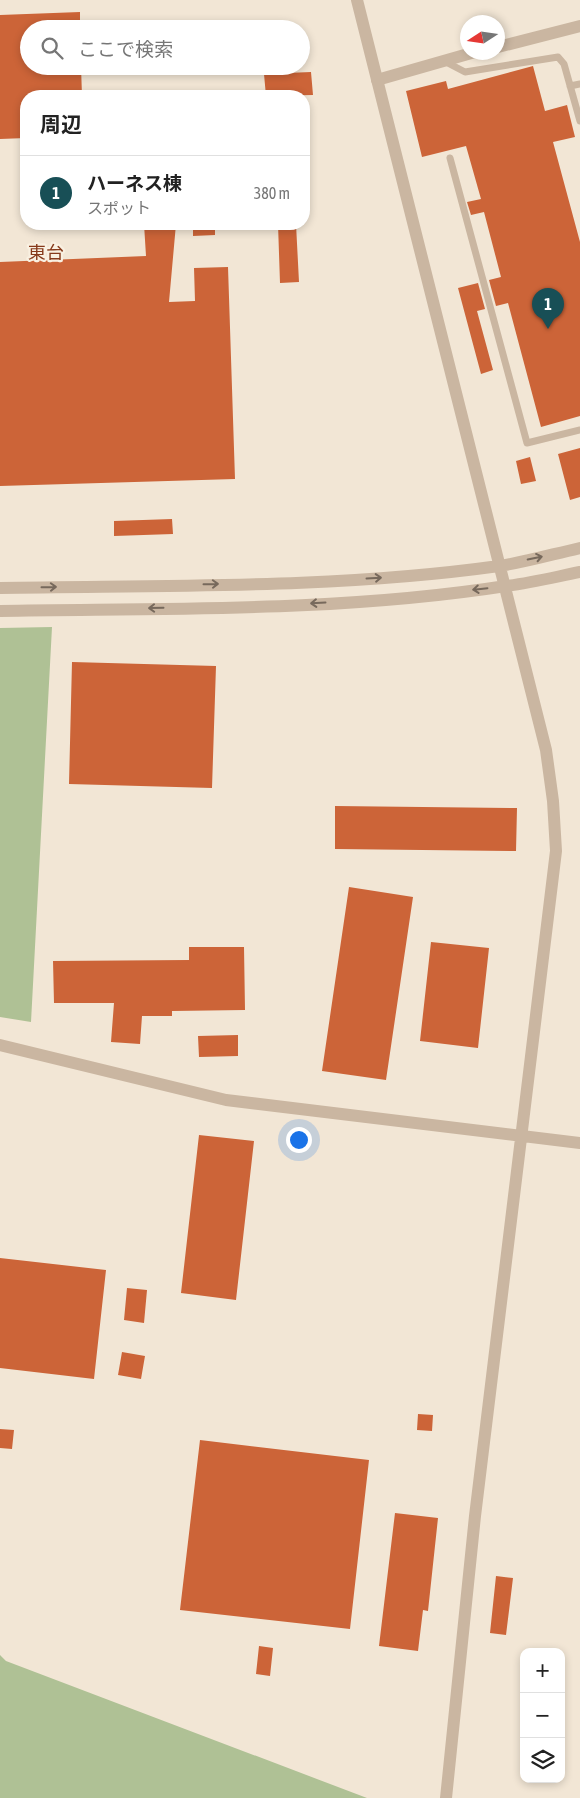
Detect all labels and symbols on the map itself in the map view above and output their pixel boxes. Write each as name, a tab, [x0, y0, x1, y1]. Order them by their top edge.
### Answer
north arrow	[460, 15, 505, 60]
district label: 東台	[28, 242, 64, 263]
pin: 1	[532, 288, 564, 329]
one-way arrow	[526, 553, 542, 562]
one-way arrow	[365, 573, 381, 582]
one-way arrow	[203, 579, 219, 588]
one-way arrow	[40, 583, 56, 592]
one-way arrow	[473, 584, 489, 594]
one-way arrow	[311, 599, 327, 608]
one-way arrow	[148, 603, 164, 613]
your location	[286, 1127, 312, 1153]

